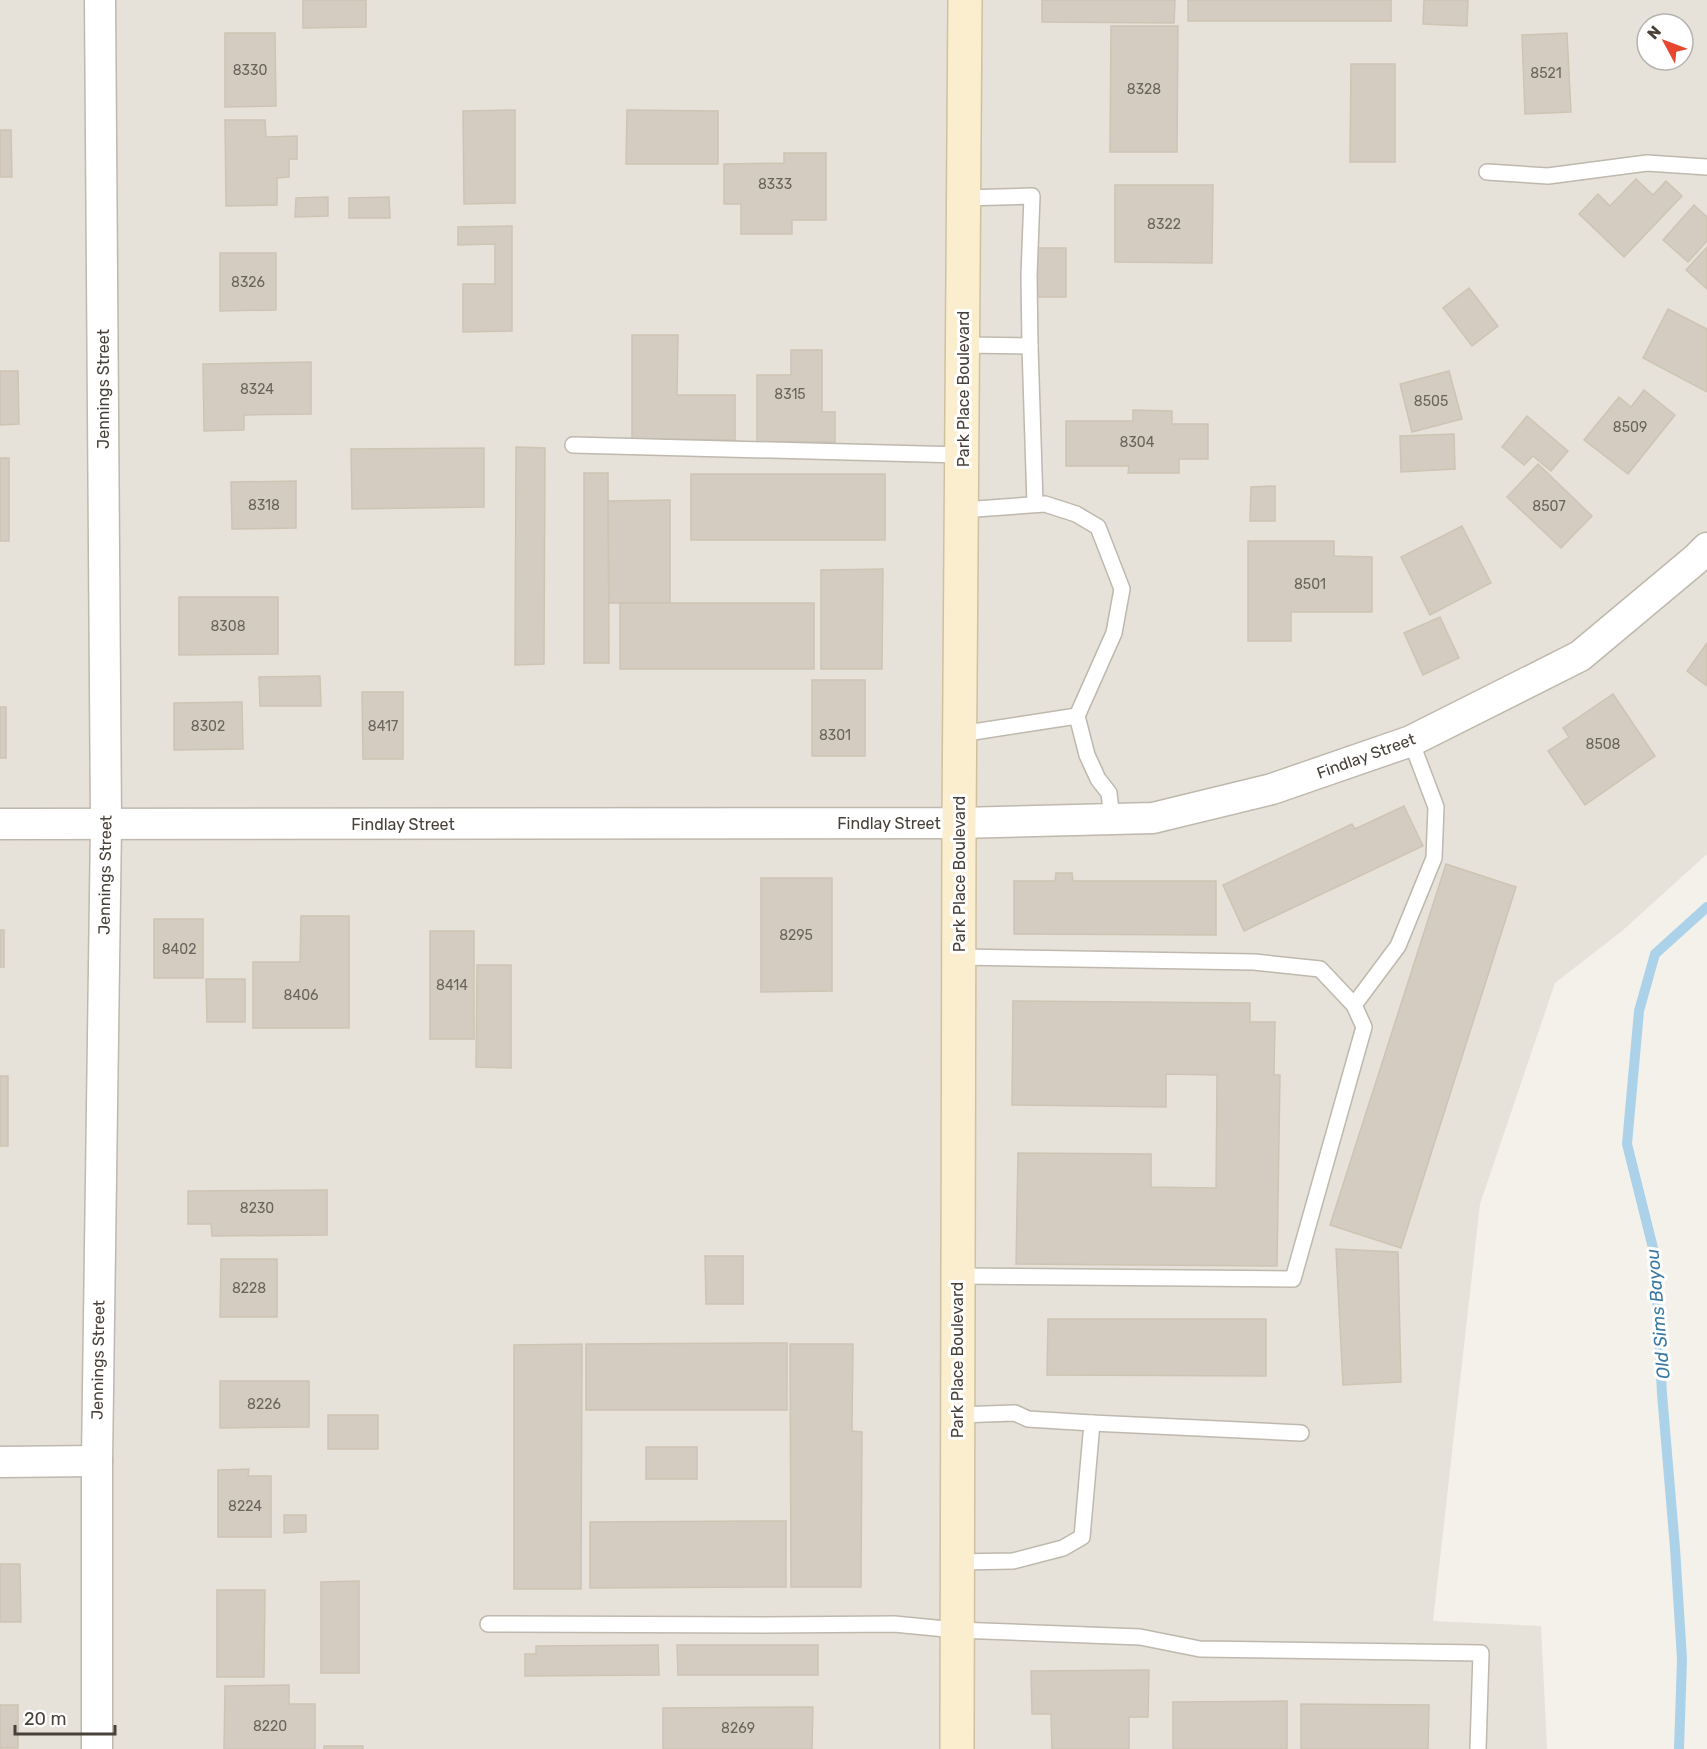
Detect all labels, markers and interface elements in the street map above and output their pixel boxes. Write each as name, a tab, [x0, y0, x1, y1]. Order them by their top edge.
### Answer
north arrow	[1635, 12, 1695, 72]
text: N	[1643, 22, 1665, 43]
house number: 8330	[233, 62, 267, 79]
house number: 8521	[1530, 65, 1562, 82]
house number: 8328	[1127, 81, 1161, 98]
house number: 8333	[758, 176, 792, 193]
house number: 8322	[1147, 216, 1181, 233]
house number: 8326	[231, 274, 265, 291]
street label: Park Place Boulevard	[954, 311, 973, 467]
street label: Jennings Street	[94, 329, 113, 449]
house number: 8324	[240, 381, 274, 398]
house number: 8315	[774, 386, 806, 403]
house number: 8505	[1414, 393, 1448, 410]
house number: 8509	[1613, 419, 1647, 436]
house number: 8304	[1120, 434, 1155, 451]
house number: 8318	[248, 497, 280, 514]
house number: 8507	[1532, 498, 1566, 515]
house number: 8501	[1294, 576, 1326, 593]
house number: 8308	[210, 618, 246, 635]
house number: 8302	[191, 718, 225, 735]
house number: 8417	[368, 718, 398, 735]
house number: 8301	[819, 727, 851, 744]
street label: Findlay Street	[1314, 729, 1418, 783]
house number: 8508	[1585, 736, 1621, 753]
street label: Park Place Boulevard	[950, 796, 969, 952]
street label: Findlay Street	[837, 814, 941, 833]
street label: Jennings Street	[94, 815, 116, 935]
street label: Findlay Street	[351, 815, 455, 834]
house number: 8295	[779, 927, 813, 944]
house number: 8402	[162, 941, 196, 958]
house number: 8414	[436, 977, 468, 994]
house number: 8406	[284, 987, 318, 1004]
house number: 8230	[240, 1200, 274, 1217]
water label: Old Sims Bayou	[1641, 1248, 1675, 1380]
house number: 8228	[232, 1280, 266, 1297]
street label: Park Place Boulevard	[948, 1282, 967, 1438]
street label: Jennings Street	[87, 1300, 109, 1420]
house number: 8226	[247, 1396, 281, 1413]
house number: 8224	[228, 1498, 262, 1515]
scale bar	[15, 1698, 116, 1736]
text: 20 m	[24, 1708, 66, 1730]
house number: 8220	[253, 1718, 287, 1735]
house number: 8269	[721, 1720, 755, 1737]

